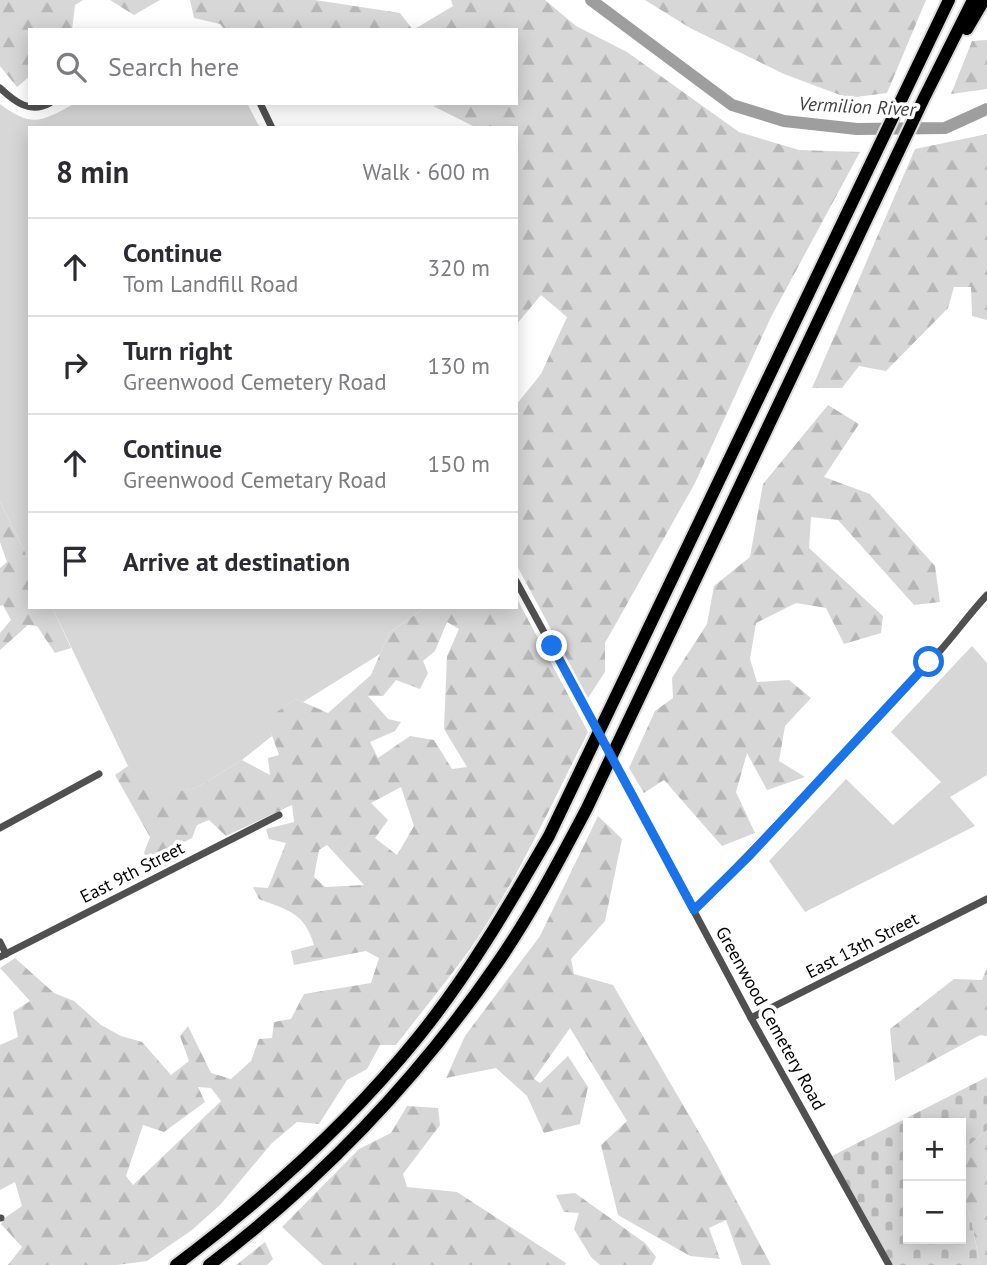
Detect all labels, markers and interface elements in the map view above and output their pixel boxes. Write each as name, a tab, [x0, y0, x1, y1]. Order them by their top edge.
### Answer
search box	[28, 28, 518, 105]
icon: search	[52, 48, 90, 86]
text: Search here	[108, 50, 239, 83]
water label: Vermilion River	[798, 91, 918, 121]
text: 8 min	[56, 152, 129, 191]
text: Walk · 600 m	[363, 157, 490, 186]
text: Continue	[123, 236, 222, 269]
icon: ahead	[56, 248, 94, 286]
text: 320 m	[428, 253, 490, 282]
text: Tom Landfill Road	[123, 269, 298, 298]
text: Turn right	[123, 334, 232, 367]
icon: right	[56, 346, 94, 384]
text: 130 m	[428, 351, 490, 380]
text: Greenwood Cemetery Road	[123, 367, 387, 396]
text: Continue	[123, 432, 222, 465]
icon: ahead	[56, 444, 94, 482]
text: 150 m	[428, 449, 490, 478]
text: Greenwood Cemetary Road	[123, 465, 387, 494]
icon: arrive	[56, 542, 94, 580]
text: Arrive at destination	[123, 545, 350, 578]
route end	[536, 630, 567, 661]
route start	[913, 646, 944, 677]
street label: East 9th Street	[76, 836, 188, 908]
street label: East 13th Street	[802, 907, 922, 983]
street label: Greenwood Cemetery Road	[711, 922, 831, 1114]
map controls	[903, 1118, 966, 1244]
button: +	[903, 1118, 966, 1181]
button: −	[903, 1181, 966, 1244]

